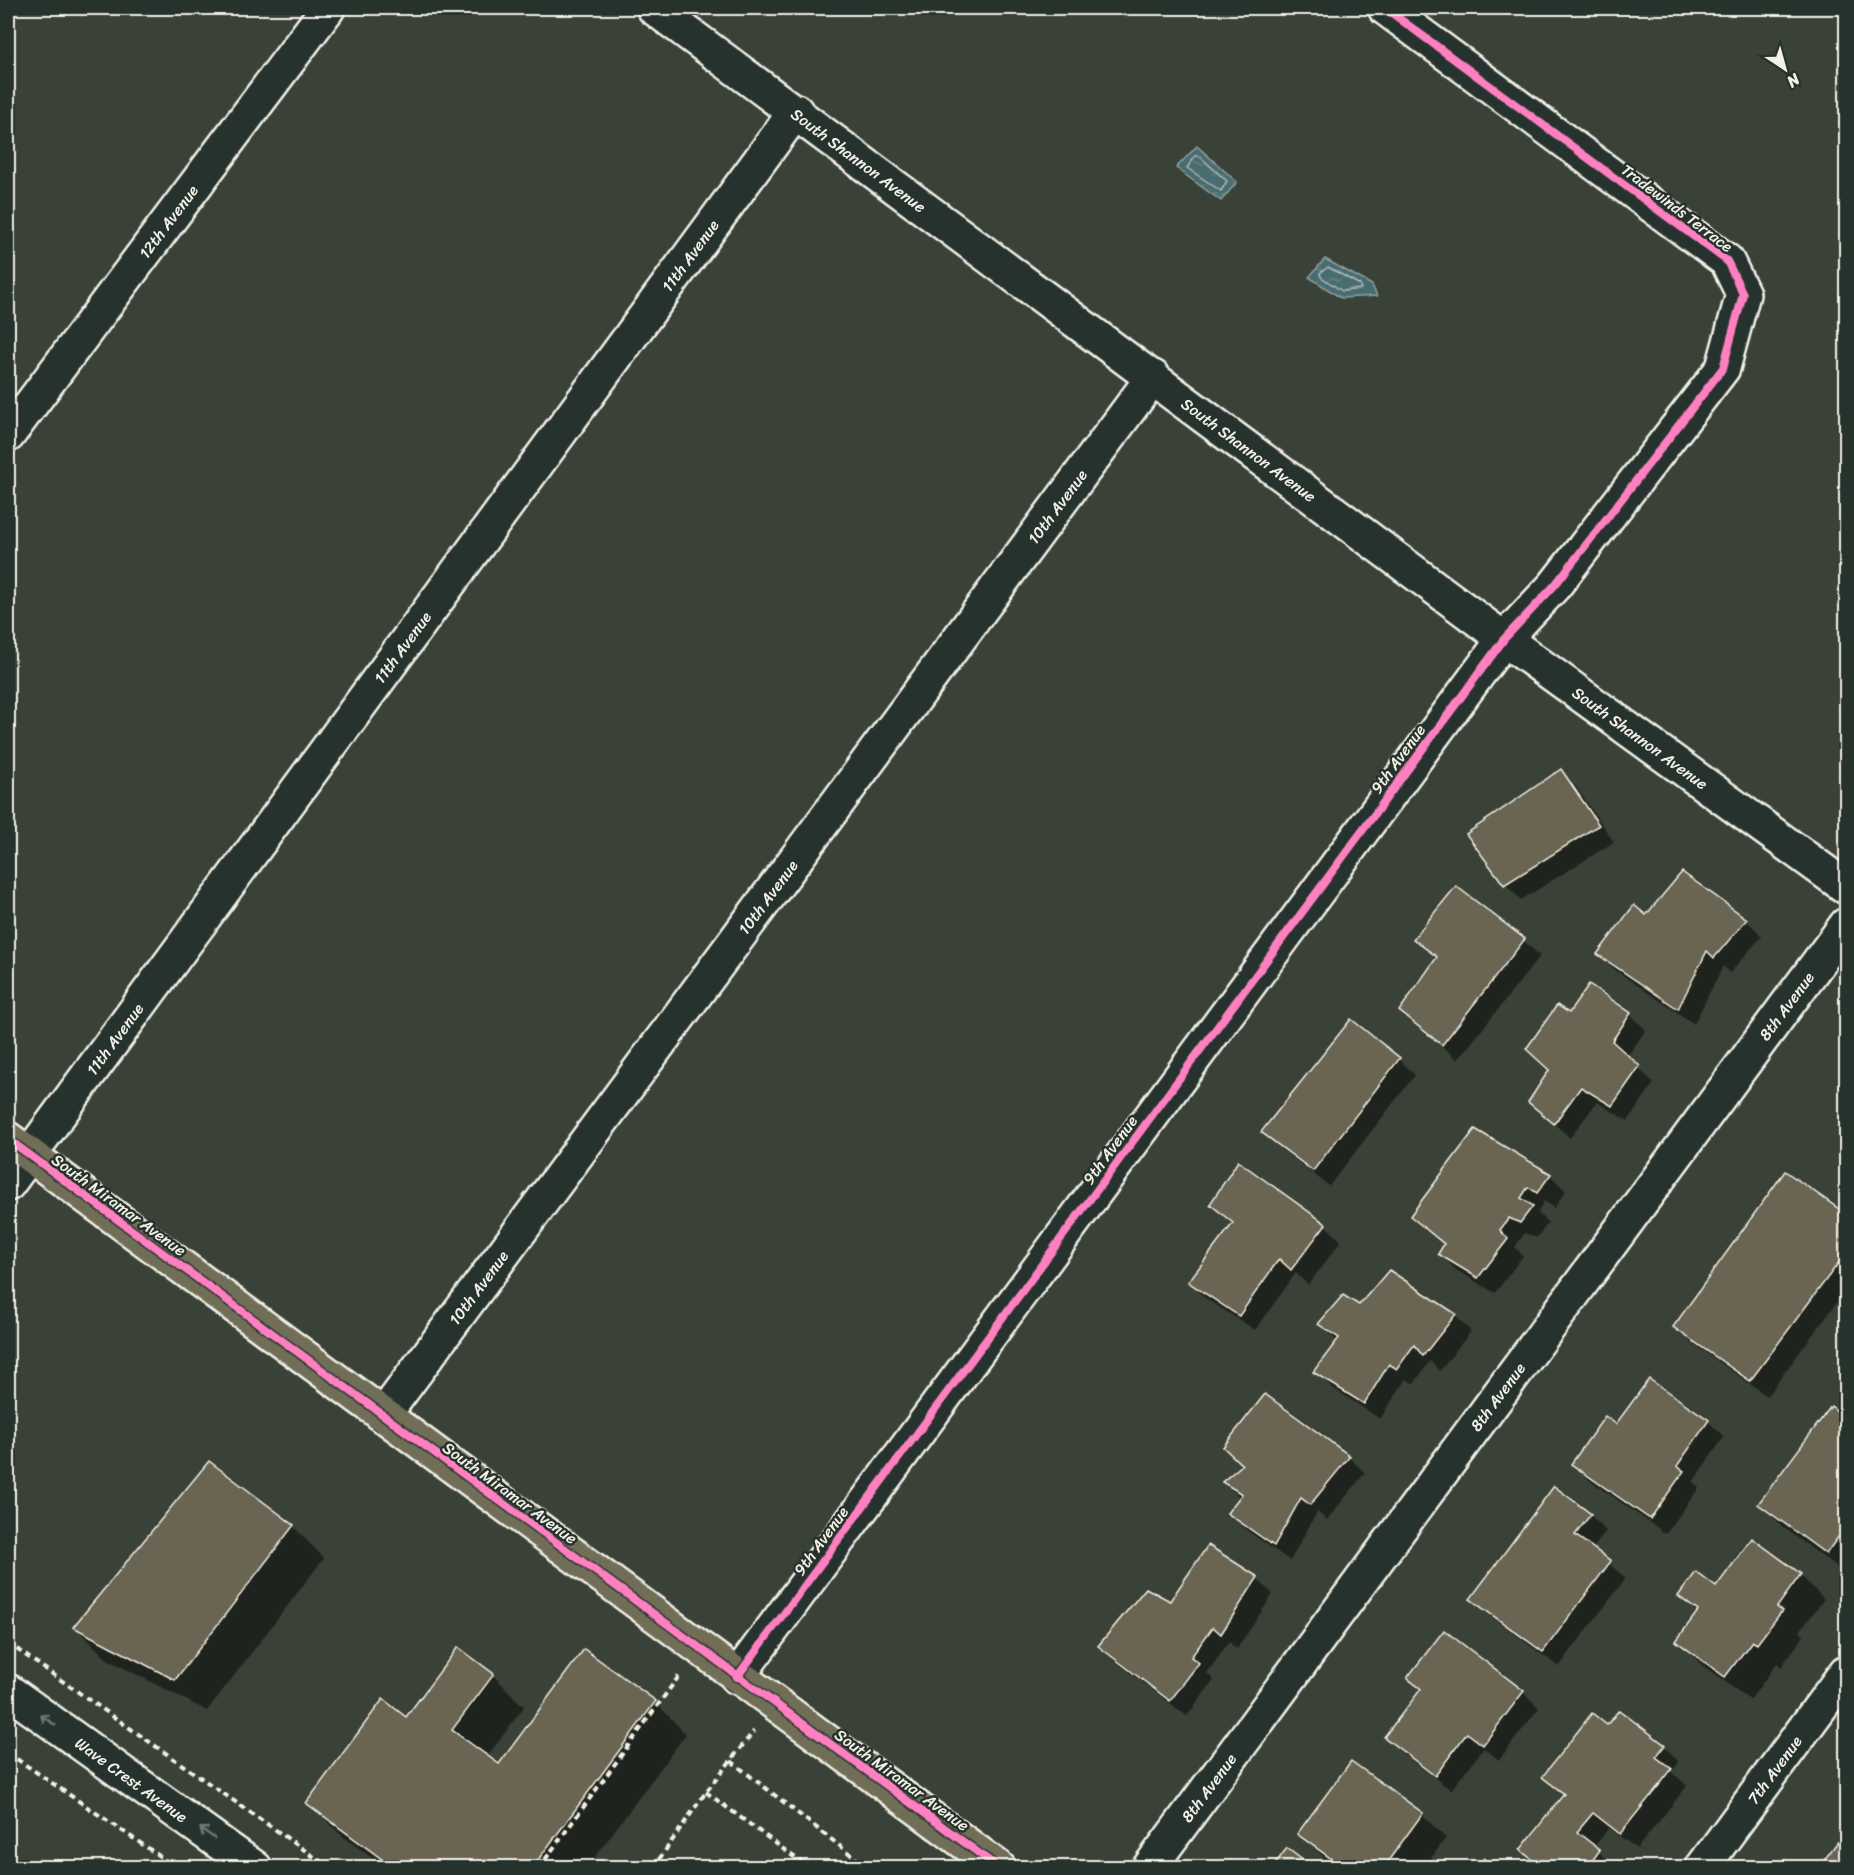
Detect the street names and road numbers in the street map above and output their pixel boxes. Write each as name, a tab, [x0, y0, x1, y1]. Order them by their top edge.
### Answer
street label: South Shannon Avenue	[785, 100, 933, 220]
street label: Tradewinds Terrace	[1615, 156, 1740, 260]
street label: 12th Avenue	[130, 178, 206, 265]
street label: 11th Avenue	[653, 213, 727, 298]
street label: South Shannon Avenue	[1175, 390, 1323, 510]
street label: 10th Avenue	[1019, 462, 1095, 550]
street label: 11th Avenue	[366, 604, 439, 690]
street label: South Shannon Avenue	[1566, 678, 1715, 797]
street label: 9th Avenue	[1363, 718, 1434, 800]
street label: 10th Avenue	[730, 853, 806, 941]
street label: 8th Avenue	[1751, 965, 1822, 1047]
street label: 11th Avenue	[78, 996, 151, 1082]
street label: 9th Avenue	[1075, 1109, 1146, 1191]
street label: South Miramar Avenue	[45, 1146, 193, 1264]
street label: 10th Avenue	[441, 1243, 516, 1331]
street label: 8th Avenue	[1462, 1356, 1533, 1438]
street label: South Miramar Avenue	[436, 1434, 584, 1552]
street label: 9th Avenue	[786, 1500, 857, 1582]
street label: South Miramar Avenue	[828, 1721, 976, 1839]
street label: Wave Crest Avenue	[69, 1729, 194, 1830]
street label: 7th Avenue	[1739, 1729, 1810, 1810]
street label: 8th Avenue	[1173, 1746, 1244, 1829]

